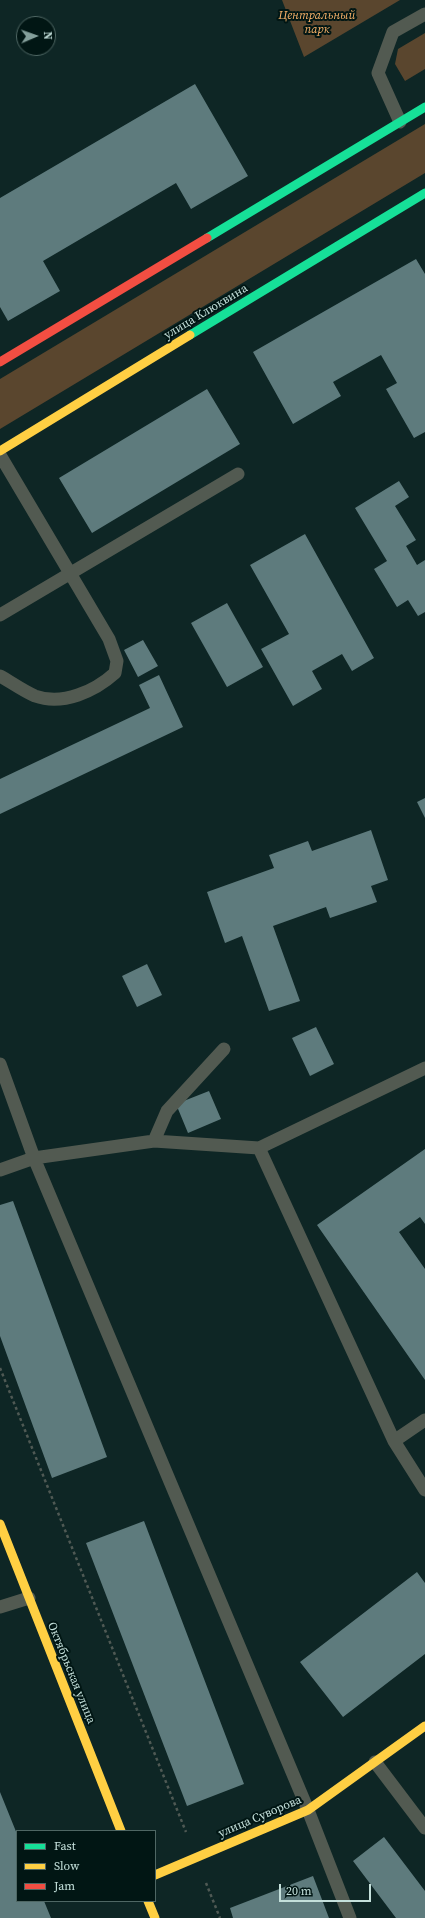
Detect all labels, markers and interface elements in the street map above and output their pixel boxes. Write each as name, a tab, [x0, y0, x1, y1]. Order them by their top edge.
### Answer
park label: Центральный парк	[279, 9, 355, 37]
north arrow	[16, 16, 56, 56]
text: N	[40, 31, 55, 40]
street label: улица Клюквина	[161, 281, 251, 343]
street label: Октябрьская улица	[44, 1620, 98, 1726]
street label: улица Суворова	[216, 1793, 304, 1841]
legend	[16, 1830, 156, 1902]
text: Fast	[54, 1838, 76, 1854]
text: Slow	[54, 1858, 79, 1874]
scale bar	[281, 1876, 373, 1902]
text: Jam	[54, 1878, 75, 1894]
text: 20 m	[286, 1883, 312, 1899]

